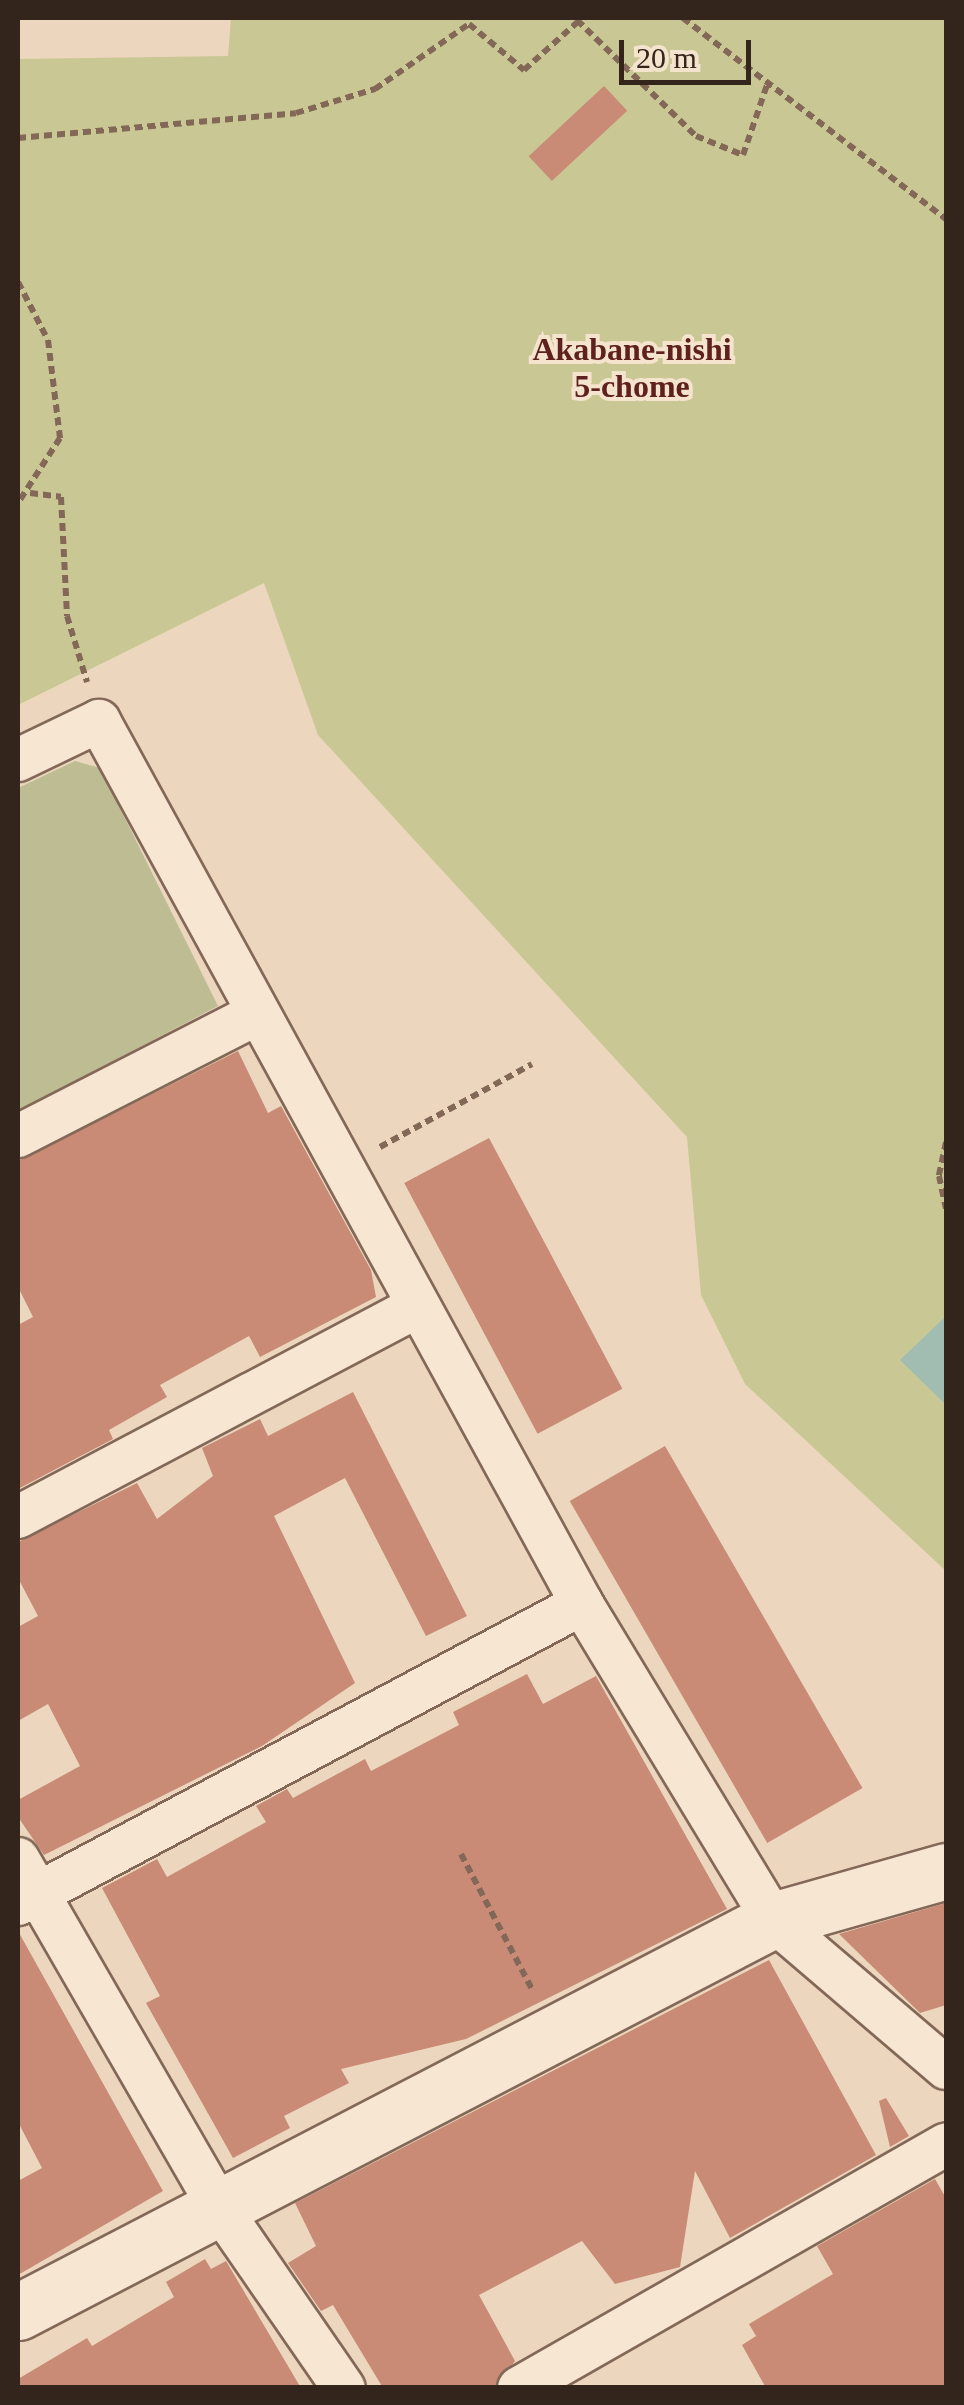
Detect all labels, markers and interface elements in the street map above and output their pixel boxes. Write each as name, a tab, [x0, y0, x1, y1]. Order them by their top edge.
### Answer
scale bar	[624, 20, 756, 82]
text: 20 m	[636, 41, 697, 74]
district label: Akabane-nishi 5-chome	[520, 331, 744, 406]

